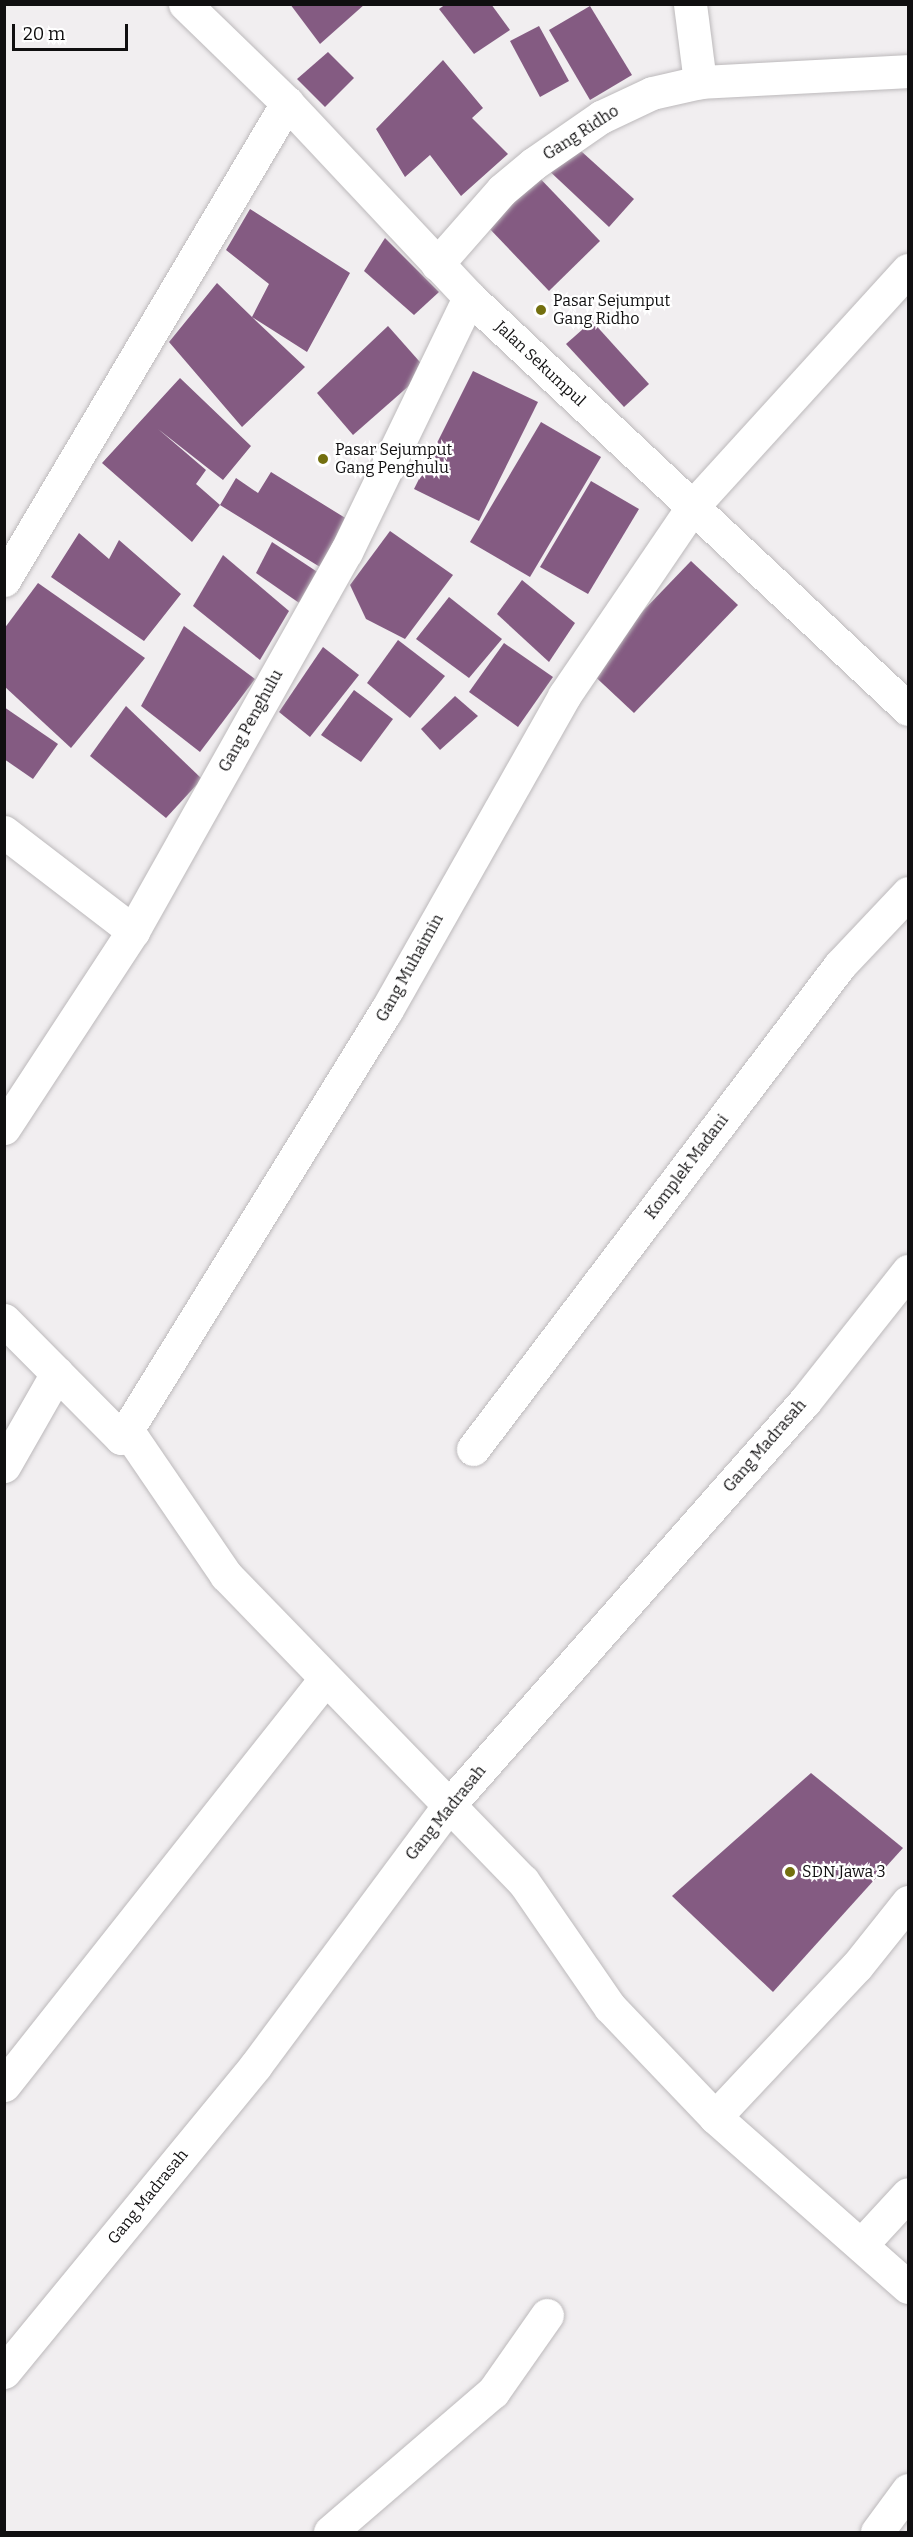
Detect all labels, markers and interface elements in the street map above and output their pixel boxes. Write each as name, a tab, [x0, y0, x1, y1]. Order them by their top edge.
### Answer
scale bar	[15, 12, 130, 50]
text: 20 m	[23, 23, 65, 45]
street label: Gang Ridho	[540, 101, 622, 165]
place label: Pasar Sejumput Gang Ridho	[553, 291, 670, 329]
marker: Pasar Sejumput Gang Ridho	[534, 303, 548, 317]
street label: Jalan Sekumpul	[491, 317, 589, 411]
place label: Pasar Sejumput Gang Penghulu	[335, 440, 452, 478]
marker: Pasar Sejumput Gang Penghulu	[316, 452, 330, 466]
street label: Gang Penghulu	[215, 667, 287, 775]
street label: Gang Muhaimin	[372, 911, 448, 1025]
street label: Komplek Madani	[641, 1111, 733, 1223]
street label: Gang Madrasah	[720, 1396, 810, 1496]
street label: Gang Madrasah	[402, 1762, 490, 1864]
place label: SDN Jawa 3	[802, 1862, 886, 1882]
marker: SDN Jawa 3	[783, 1865, 797, 1879]
street label: Gang Madrasah	[104, 2146, 192, 2248]

